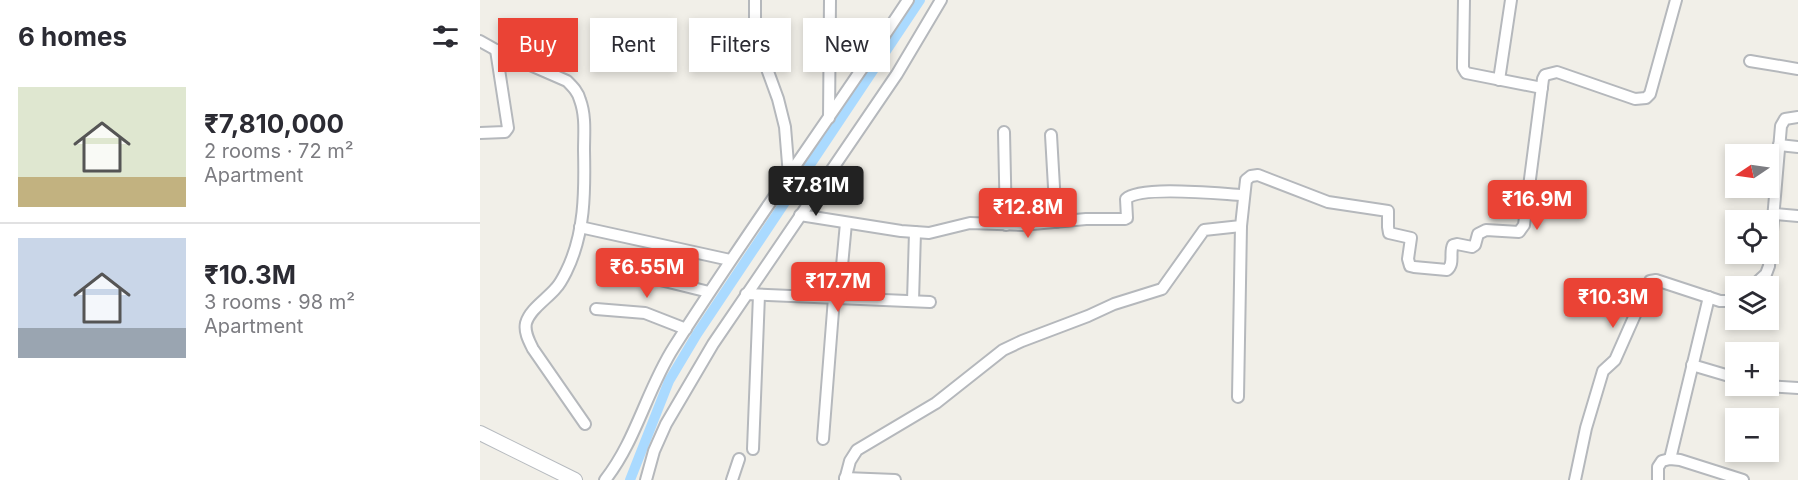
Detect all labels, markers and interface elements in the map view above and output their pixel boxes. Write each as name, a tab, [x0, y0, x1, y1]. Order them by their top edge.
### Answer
chip: Buy	[498, 18, 578, 72]
chip: Rent	[590, 18, 677, 72]
chip: Filters	[689, 18, 791, 72]
chip: New	[803, 18, 890, 72]
icon: filters	[429, 20, 462, 53]
text: 6 homes	[18, 21, 127, 52]
text: ₹7,810,000	[204, 108, 344, 139]
icon: home	[66, 111, 138, 183]
text: 2 rooms · 72 m²	[204, 139, 354, 163]
north arrow	[1725, 144, 1779, 198]
map controls	[1725, 144, 1779, 462]
text: Apartment	[204, 163, 303, 187]
pin: ₹7.81M	[767, 166, 865, 217]
text: ₹7.81M	[783, 173, 849, 197]
pin: ₹16.9M	[1488, 180, 1586, 231]
text: ₹16.9M	[1502, 187, 1572, 211]
pin: ₹12.8M	[979, 188, 1077, 239]
text: ₹12.8M	[993, 195, 1063, 219]
button: locate	[1725, 210, 1779, 264]
pin: ₹6.55M	[598, 248, 696, 299]
text: ₹6.55M	[610, 255, 684, 279]
text: ₹10.3M	[204, 259, 296, 290]
icon: home	[66, 262, 138, 334]
pin: ₹17.7M	[789, 262, 887, 313]
text: ₹17.7M	[805, 269, 871, 293]
button: layers	[1725, 276, 1779, 330]
pin: ₹10.3M	[1564, 278, 1662, 329]
text: ₹10.3M	[1578, 285, 1648, 309]
text: 3 rooms · 98 m²	[204, 290, 355, 314]
text: Apartment	[204, 314, 303, 338]
button: +	[1725, 342, 1779, 396]
button: −	[1725, 408, 1779, 462]

